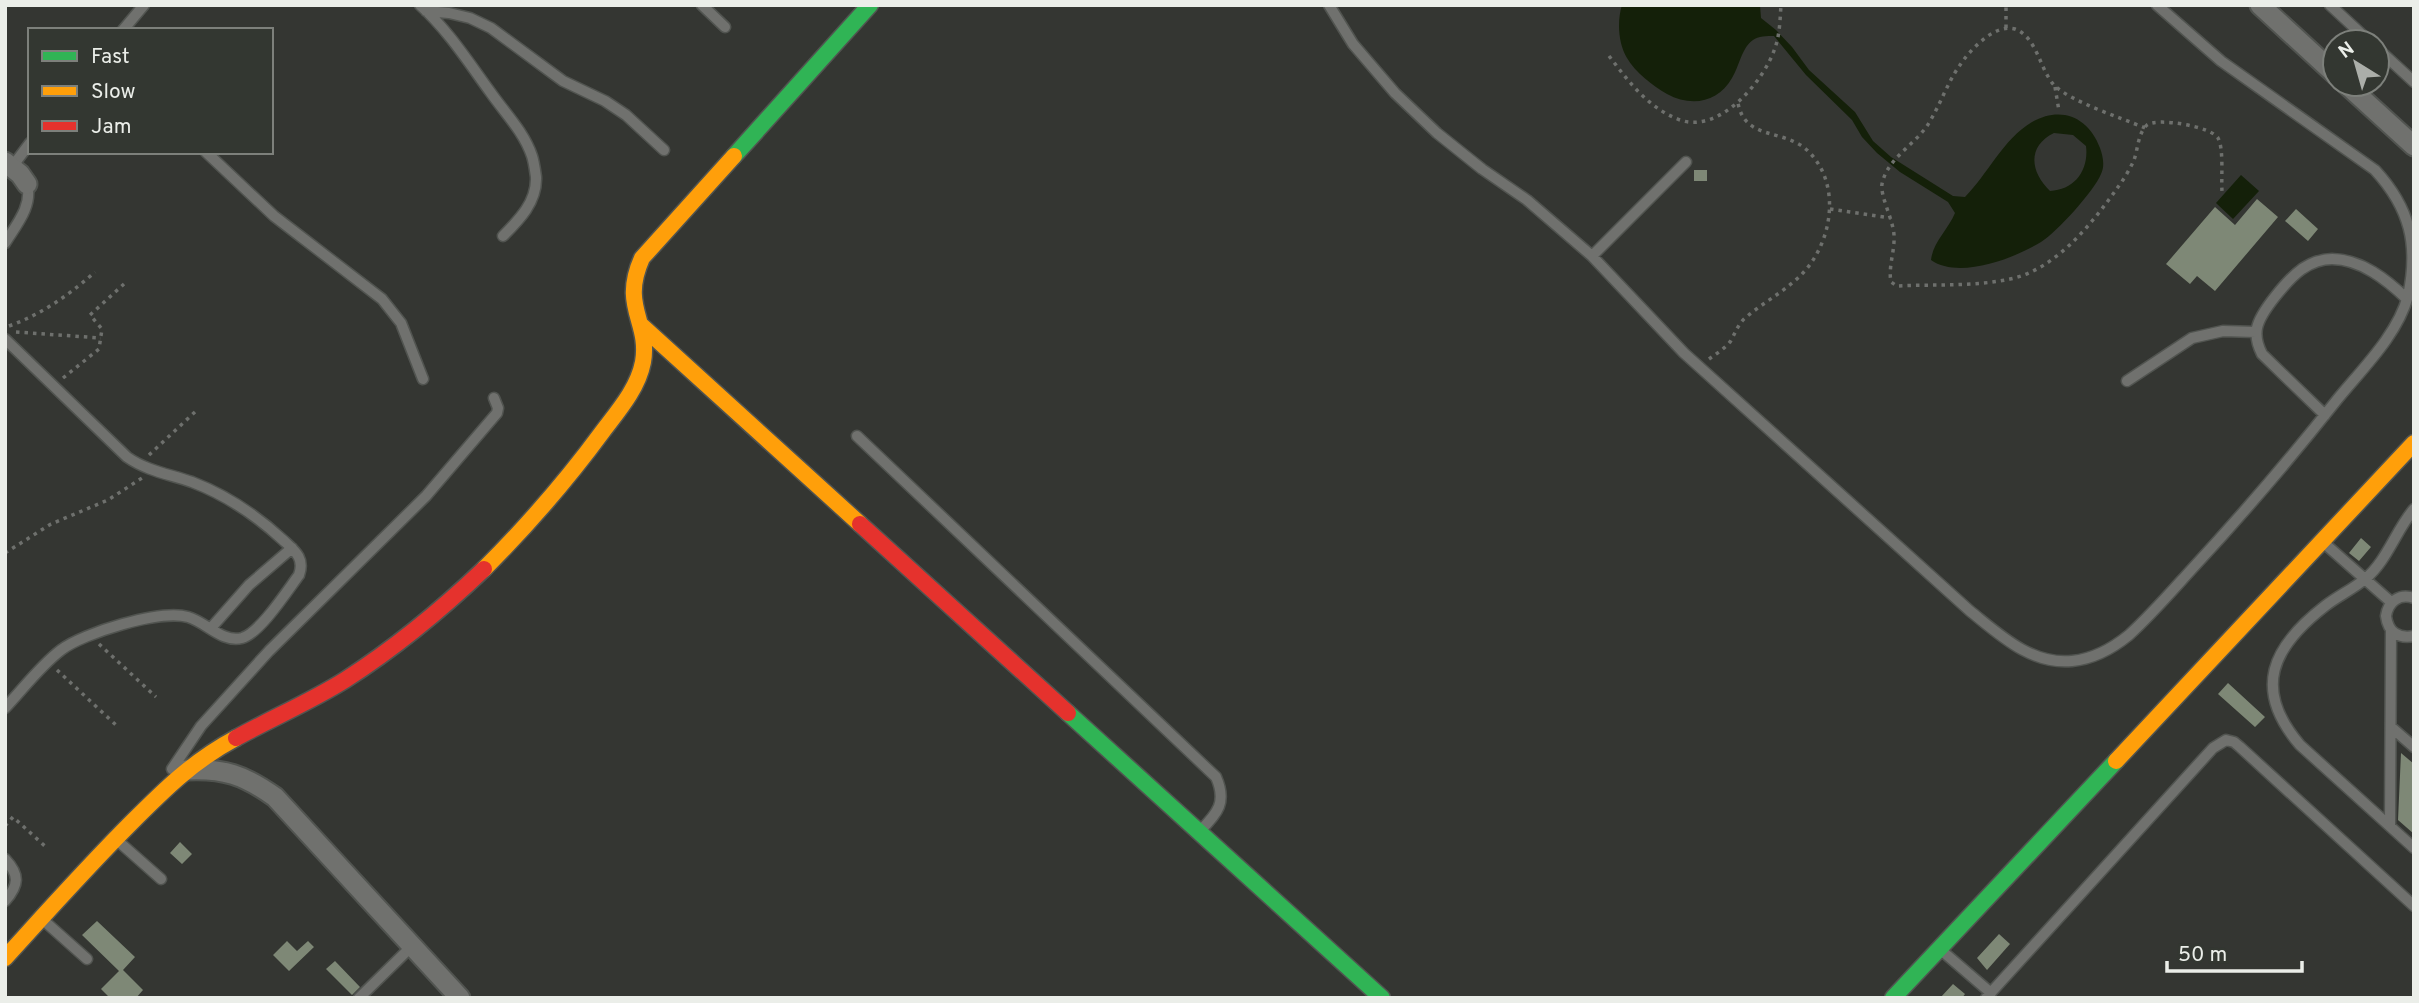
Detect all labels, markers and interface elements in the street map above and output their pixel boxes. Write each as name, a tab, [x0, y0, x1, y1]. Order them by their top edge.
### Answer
legend	[28, 28, 273, 154]
north arrow	[2321, 28, 2391, 98]
text: N	[2334, 37, 2360, 65]
text: Fast	[91, 44, 130, 71]
text: Slow	[91, 79, 136, 106]
text: Jam	[91, 114, 132, 141]
scale bar	[2167, 930, 2302, 974]
text: 50 m	[2178, 942, 2227, 969]

